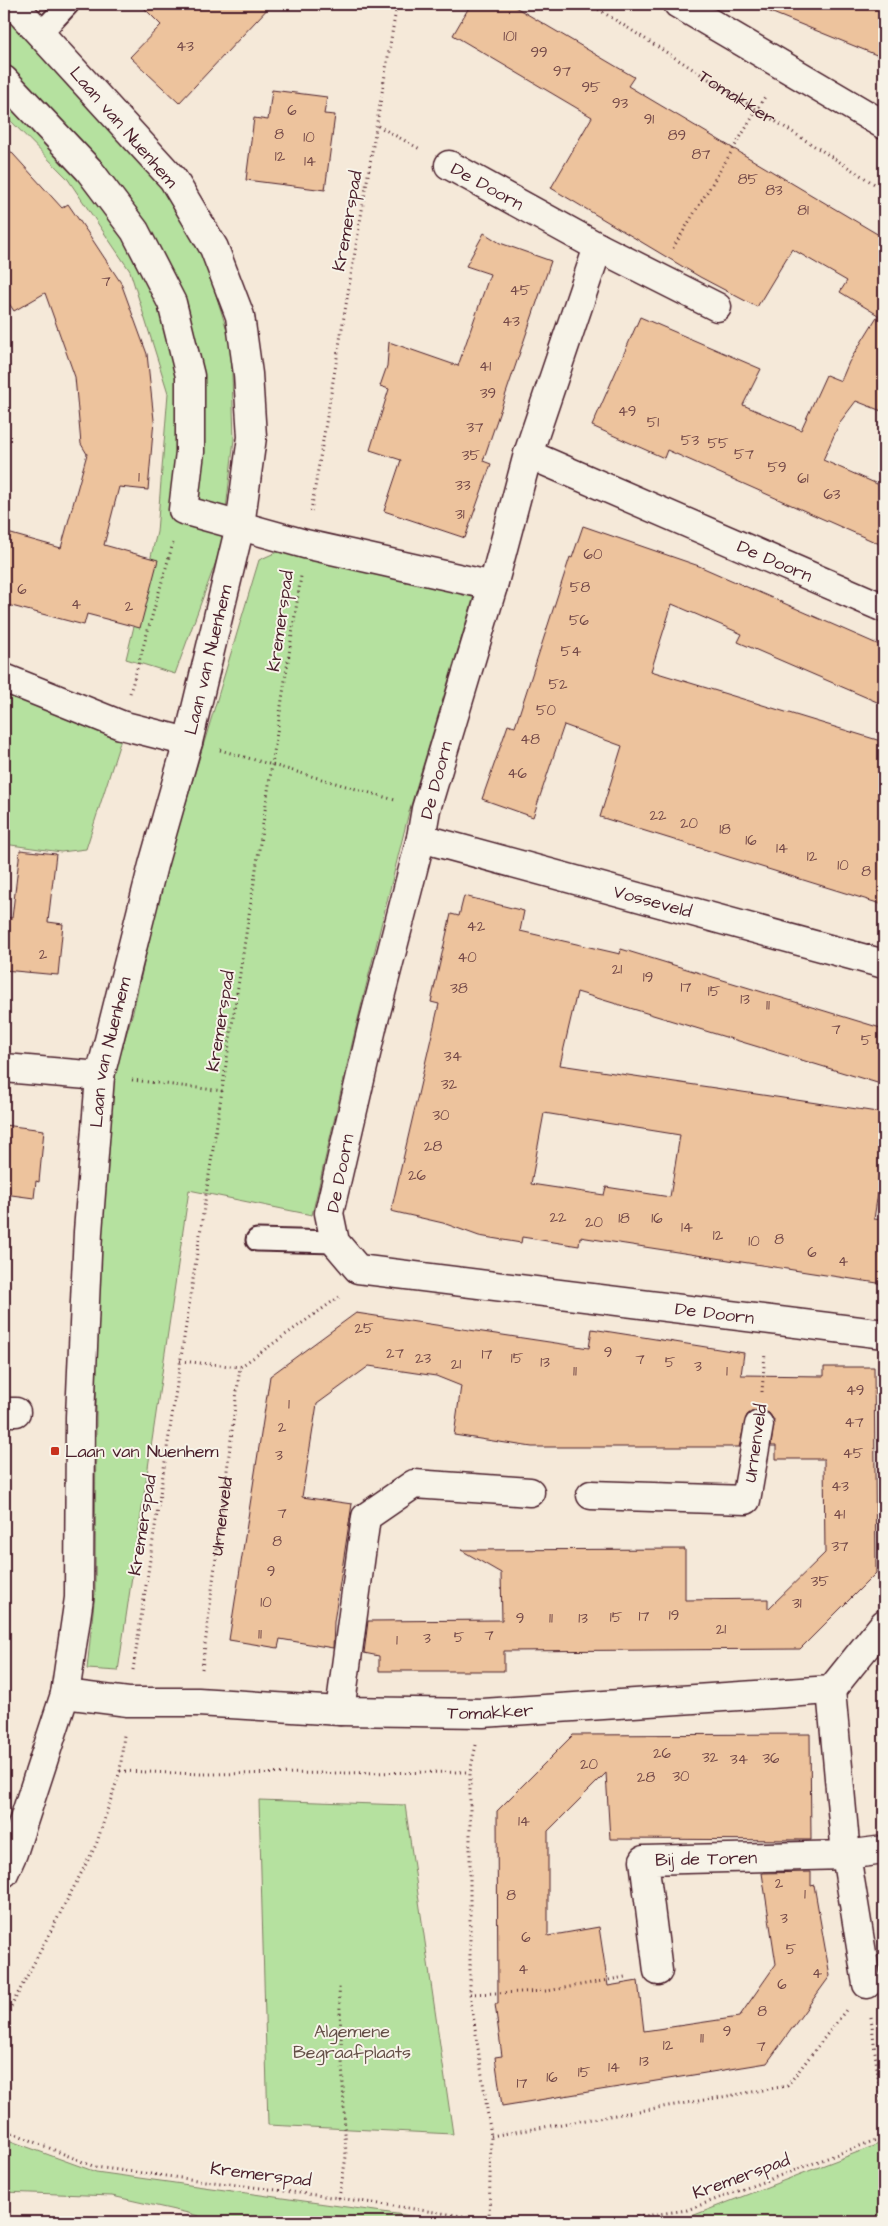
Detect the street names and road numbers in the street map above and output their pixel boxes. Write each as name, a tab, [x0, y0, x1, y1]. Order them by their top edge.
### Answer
street label: Laan van Nuenhem	[64, 61, 183, 193]
street label: Tomakker	[694, 64, 780, 131]
street label: De Doorn	[446, 157, 528, 217]
street label: Kremerspad	[326, 169, 369, 273]
street label: De Doorn	[733, 534, 816, 589]
street label: Kremerspad	[261, 569, 300, 673]
street label: Laan van Nuenhem	[178, 582, 238, 737]
street label: De Doorn	[414, 739, 459, 822]
street label: Vosseveld	[610, 879, 695, 924]
street label: Kremerspad	[200, 969, 241, 1073]
street label: Laan van Nuenhem	[84, 974, 137, 1129]
street label: De Doorn	[321, 1132, 360, 1214]
street label: De Doorn	[674, 1296, 756, 1331]
street label: Urnenveld	[738, 1402, 773, 1484]
street label: Kremerspad	[122, 1473, 163, 1577]
street label: Urnenveld	[204, 1476, 239, 1557]
street label: Tomakker	[447, 1698, 534, 1726]
street label: Bij de Toren	[655, 1845, 758, 1873]
street label: Kremerspad	[689, 2147, 793, 2206]
street label: Kremerspad	[209, 2156, 313, 2193]

